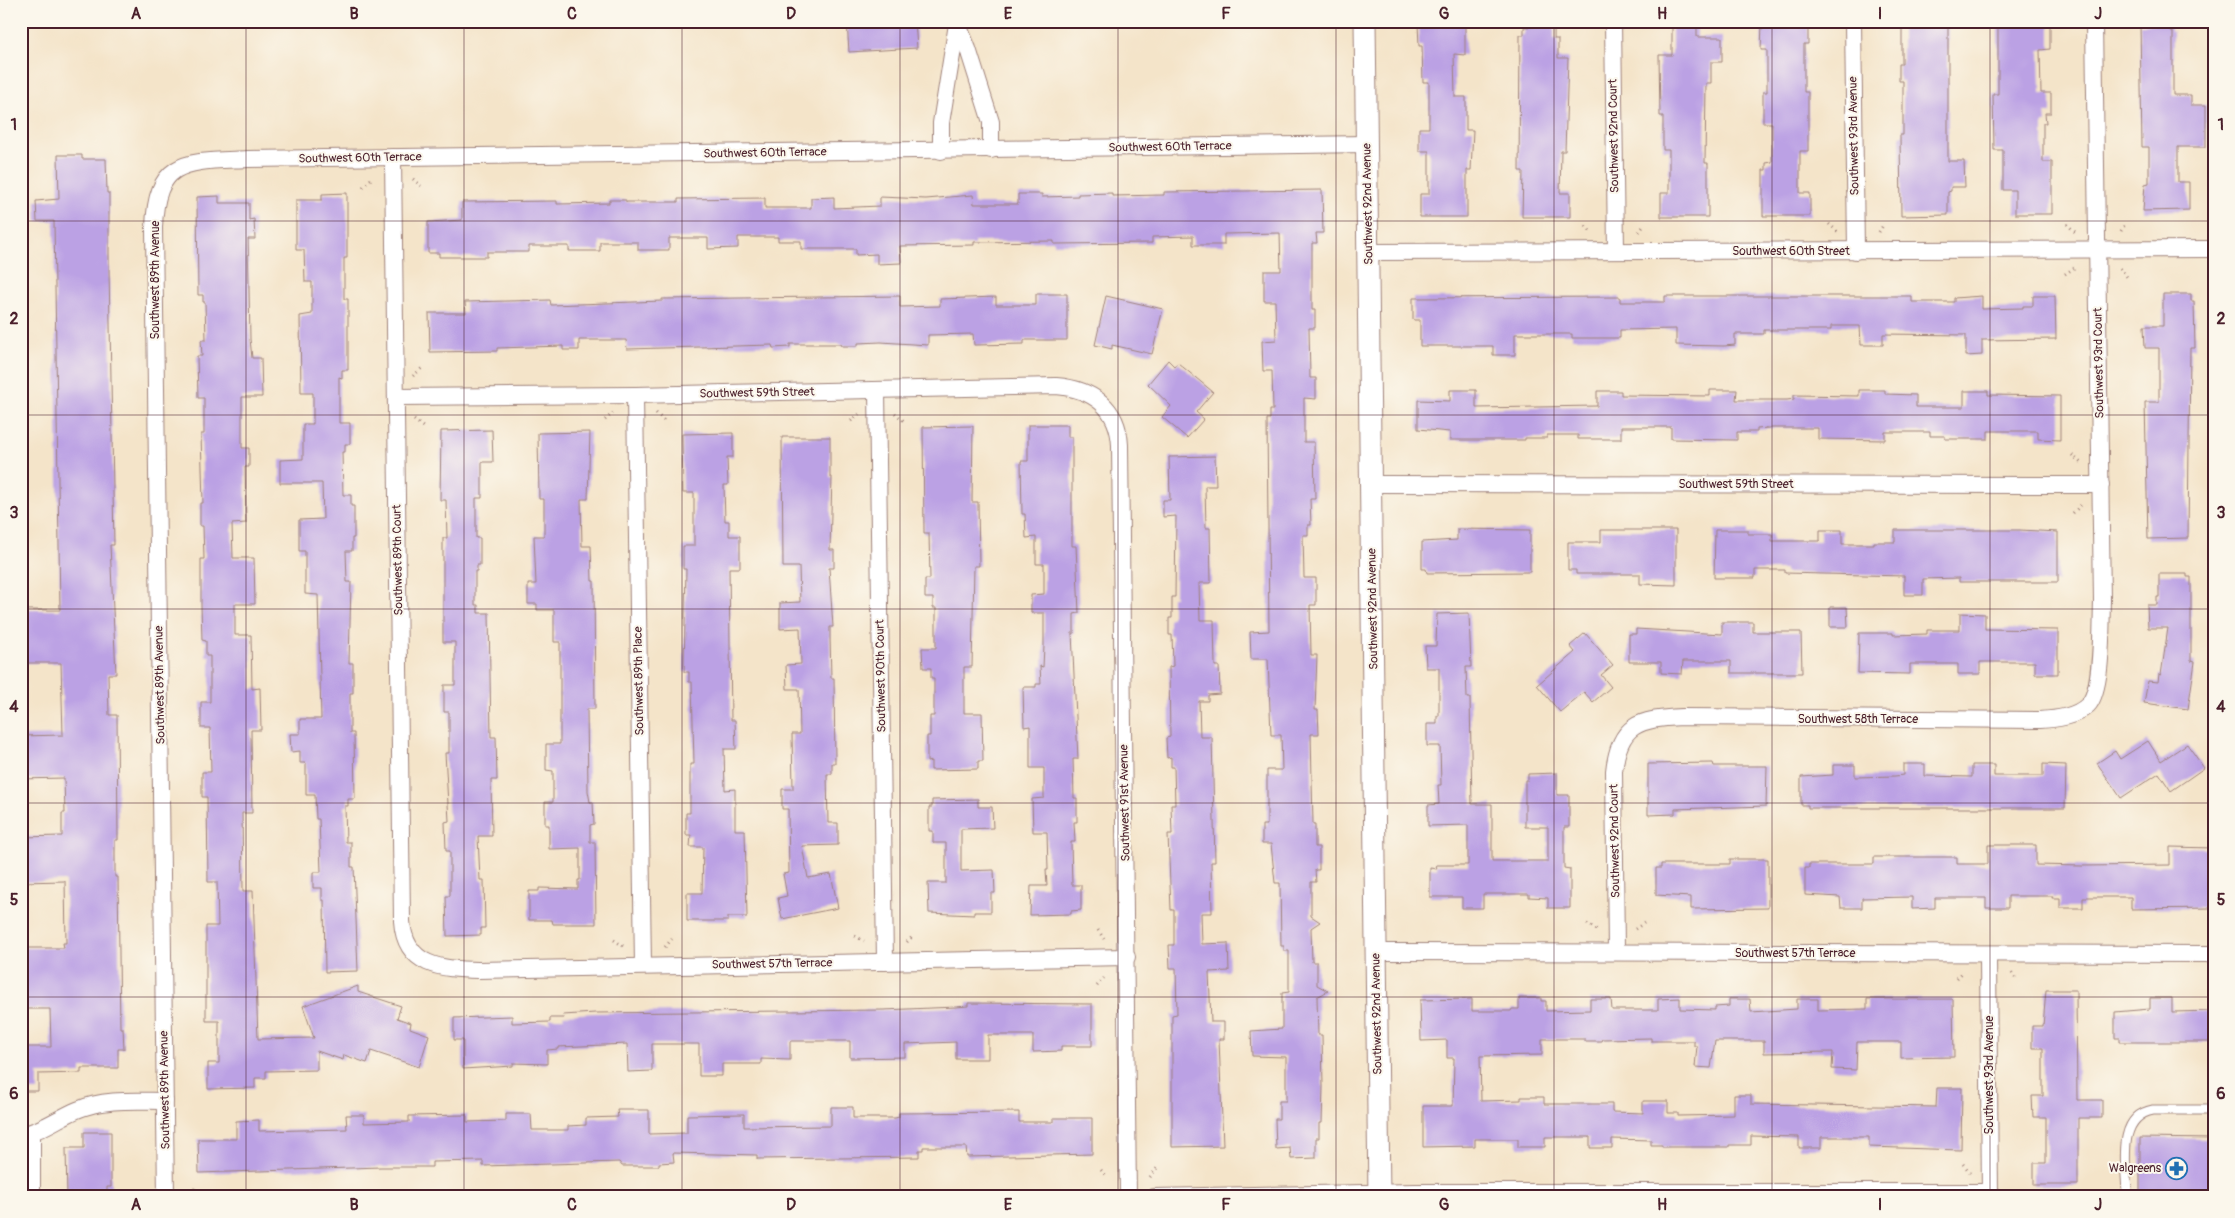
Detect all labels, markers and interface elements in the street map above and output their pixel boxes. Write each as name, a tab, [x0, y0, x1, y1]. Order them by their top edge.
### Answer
text: A	[131, 4, 142, 24]
text: B	[349, 4, 359, 24]
text: C	[567, 4, 577, 24]
text: D	[786, 4, 796, 24]
text: E	[1004, 4, 1013, 24]
text: F	[1221, 4, 1231, 24]
text: G	[1439, 4, 1450, 24]
text: H	[1657, 4, 1667, 24]
text: I	[1878, 4, 1882, 24]
text: J	[2094, 4, 2102, 24]
street label: Southwest 93rd Avenue	[1845, 76, 1863, 196]
street label: Southwest 92nd Court	[1606, 79, 1622, 193]
text: 1	[11, 115, 17, 135]
text: 1	[2218, 115, 2224, 135]
street label: Southwest 60th Terrace	[1108, 138, 1232, 156]
street label: Southwest 92nd Avenue	[1359, 143, 1377, 265]
street label: Southwest 60th Terrace	[703, 144, 827, 162]
street label: Southwest 60th Terrace	[298, 149, 422, 167]
street label: Southwest 89th Avenue	[148, 220, 163, 339]
street label: Southwest 60th Street	[1732, 244, 1850, 259]
street label: Southwest 93rd Court	[2091, 307, 2107, 419]
text: 2	[10, 309, 19, 329]
text: 2	[2217, 309, 2226, 329]
street label: Southwest 59th Street	[699, 384, 815, 402]
street label: Southwest 59th Street	[1678, 477, 1794, 492]
text: 3	[10, 503, 19, 523]
text: 3	[2217, 503, 2226, 523]
street label: Southwest 89th Court	[390, 504, 406, 616]
street label: Southwest 92nd Avenue	[1364, 548, 1382, 670]
street label: Southwest 90th Court	[873, 619, 889, 733]
street label: Southwest 89th Avenue	[151, 625, 169, 745]
street label: Southwest 89th Place	[631, 626, 647, 736]
text: 4	[9, 697, 19, 717]
text: 4	[2216, 697, 2226, 717]
street label: Southwest 58th Terrace	[1798, 712, 1918, 727]
street label: Southwest 91st Avenue	[1116, 744, 1134, 862]
street label: Southwest 92nd Court	[1607, 784, 1623, 898]
text: 5	[10, 890, 19, 910]
text: 5	[2217, 890, 2226, 910]
street label: Southwest 57th Terrace	[1735, 946, 1855, 961]
street label: Southwest 92nd Avenue	[1368, 953, 1386, 1075]
street label: Southwest 57th Terrace	[712, 955, 833, 973]
street label: Southwest 93rd Avenue	[1982, 1015, 1997, 1135]
street label: Southwest 89th Avenue	[156, 1030, 174, 1150]
text: 6	[9, 1084, 19, 1104]
text: 6	[2216, 1084, 2226, 1104]
pharmacy icon: Walgreens	[2165, 1156, 2189, 1180]
place label: Walgreens	[2109, 1161, 2162, 1176]
text: A	[131, 1195, 142, 1215]
text: B	[349, 1195, 359, 1215]
text: C	[567, 1195, 577, 1215]
text: D	[786, 1195, 796, 1215]
text: E	[1004, 1195, 1013, 1215]
text: F	[1221, 1195, 1231, 1215]
text: G	[1439, 1195, 1450, 1215]
text: H	[1657, 1195, 1667, 1215]
text: I	[1878, 1195, 1882, 1215]
text: J	[2094, 1195, 2102, 1215]

